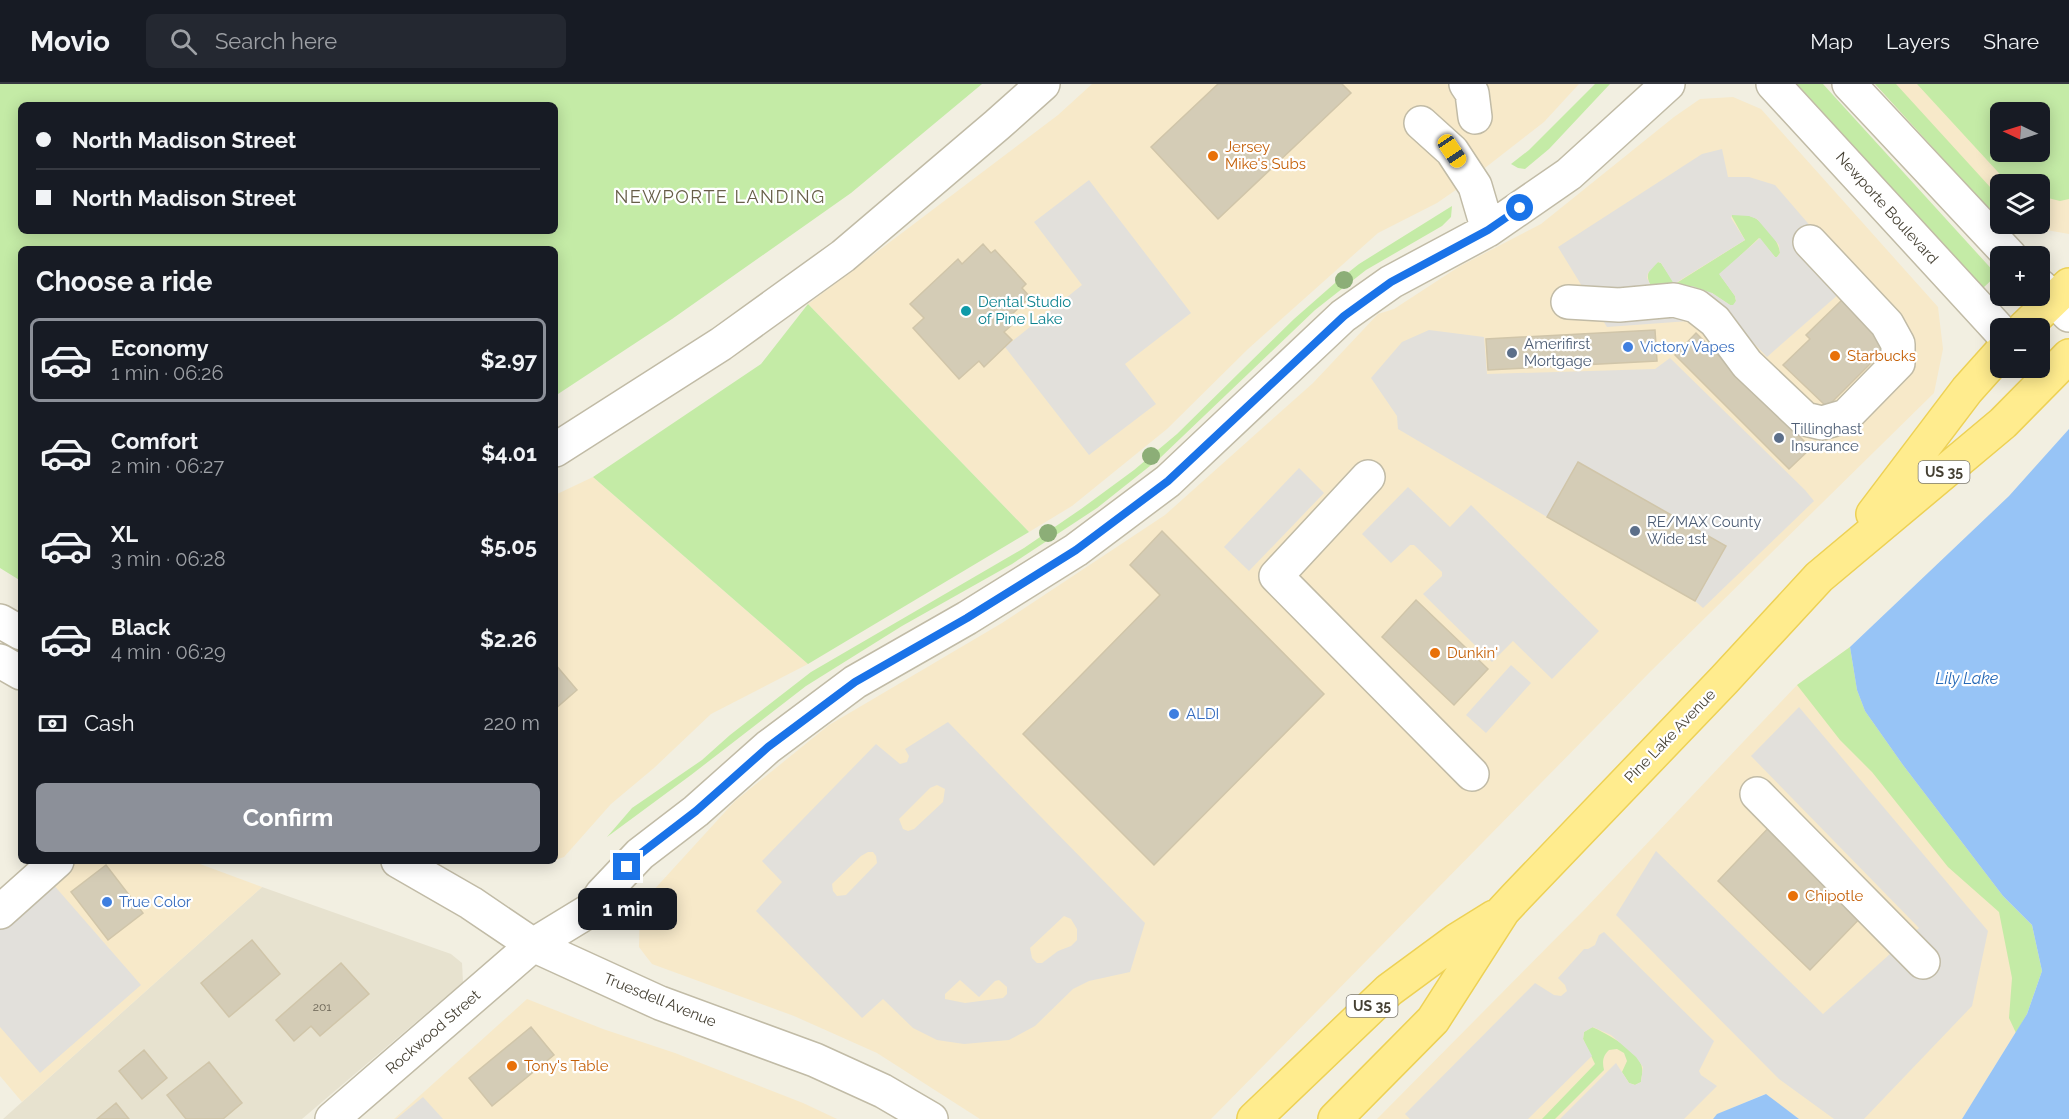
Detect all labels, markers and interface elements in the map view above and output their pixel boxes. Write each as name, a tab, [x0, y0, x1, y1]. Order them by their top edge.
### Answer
search box	[146, 14, 566, 68]
text: Movio	[30, 25, 110, 58]
icon: search	[167, 25, 200, 58]
text: Search here	[215, 28, 337, 54]
text: Map	[1810, 29, 1853, 54]
text: Layers	[1886, 29, 1950, 54]
text: Share	[1983, 29, 2039, 54]
north arrow	[1990, 102, 2050, 162]
map controls	[1990, 102, 2050, 378]
text: North Madison Street	[72, 127, 296, 153]
car	[1434, 131, 1470, 171]
place label: Jersey Mike's Subs	[1225, 138, 1306, 173]
street label: Newporte Boulevard	[1832, 148, 1942, 268]
marker: Jersey Mike's Subs	[1206, 149, 1220, 163]
button: layers	[1990, 174, 2050, 234]
text: North Madison Street	[72, 185, 296, 211]
district label: NEWPORTE LANDING	[614, 186, 826, 207]
route start	[1506, 194, 1533, 221]
button: +	[1990, 246, 2050, 306]
text: Choose a ride	[36, 266, 212, 297]
place label: Dental Studio of Pine Lake	[978, 293, 1071, 328]
marker: Dental Studio of Pine Lake	[959, 304, 973, 318]
button: −	[1990, 318, 2050, 378]
icon: car	[39, 333, 93, 387]
text: Economy	[111, 335, 209, 361]
place label: Amerifirst Mortgage	[1524, 335, 1592, 370]
place label: Victory Vapes	[1640, 338, 1735, 356]
marker: Victory Vapes	[1621, 340, 1635, 354]
marker: Amerifirst Mortgage	[1505, 346, 1519, 360]
text: $2.97	[480, 347, 537, 373]
place label: Starbucks	[1847, 347, 1916, 365]
marker: Starbucks	[1828, 349, 1842, 363]
text: 1 min · 06:26	[111, 361, 224, 385]
place label: Tillinghast Insurance	[1791, 420, 1862, 455]
icon: car	[39, 426, 93, 480]
text: Comfort	[111, 428, 198, 454]
marker: Tillinghast Insurance	[1772, 431, 1786, 445]
text: $4.01	[481, 440, 537, 466]
text: 2 min · 06:27	[111, 454, 224, 478]
road number: US 35	[1918, 461, 1970, 483]
place label: RE/MAX County Wide 1st	[1647, 513, 1761, 548]
icon: car	[39, 519, 93, 573]
text: XL	[111, 521, 138, 547]
marker: RE/MAX County Wide 1st	[1628, 524, 1642, 538]
text: $5.05	[480, 533, 537, 559]
text: 3 min · 06:28	[111, 547, 226, 571]
icon: car	[39, 612, 93, 666]
text: Black	[111, 614, 170, 640]
text: $2.26	[480, 626, 537, 652]
text: 4 min · 06:29	[111, 640, 226, 664]
place label: Dunkin'	[1447, 644, 1498, 662]
marker: Dunkin'	[1428, 646, 1442, 660]
water label: Lily Lake	[1936, 669, 1999, 688]
street label: Pine Lake Avenue	[1621, 685, 1719, 787]
place label: ALDI	[1186, 705, 1219, 723]
icon: cash	[36, 707, 69, 740]
marker: ALDI	[1167, 707, 1181, 721]
text: Cash	[84, 710, 135, 736]
text: 220 m	[483, 711, 540, 735]
button: Confirm	[36, 783, 540, 852]
route end	[613, 853, 640, 880]
place label: Chipotle	[1805, 887, 1863, 905]
callout: 1 min	[578, 888, 676, 930]
marker: Chipotle	[1786, 889, 1800, 903]
place label: True Color	[119, 893, 192, 911]
marker: True Color	[100, 895, 114, 909]
text: 1 min	[602, 897, 653, 921]
street label: Truesdell Avenue	[601, 969, 719, 1031]
street label: Rockwood Street	[382, 986, 484, 1078]
road number: US 35	[1346, 995, 1398, 1017]
house number: 201	[313, 1000, 331, 1014]
place label: Tony's Table	[524, 1057, 609, 1075]
marker: Tony's Table	[505, 1059, 519, 1073]

